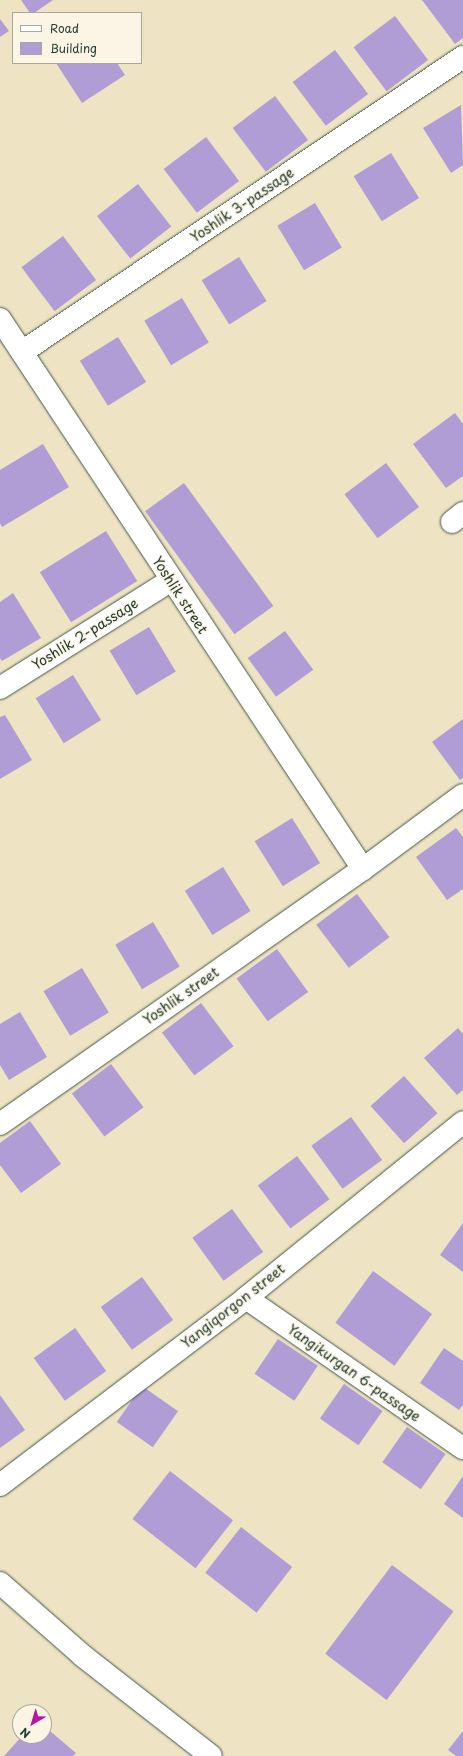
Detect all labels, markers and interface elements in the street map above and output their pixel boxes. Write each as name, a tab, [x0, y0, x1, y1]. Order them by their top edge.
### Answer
legend	[12, 12, 142, 64]
text: Road	[50, 19, 79, 37]
text: Building	[50, 39, 97, 57]
street label: Yoshlik 3-passage	[187, 164, 297, 246]
street label: Yoshlik street	[149, 553, 211, 637]
street label: Yoshlik 2-passage	[29, 595, 141, 673]
street label: Yoshlik street	[139, 963, 223, 1029]
street label: Yangiqorgon street	[178, 1260, 288, 1352]
street label: Yangikurgan 6-passage	[284, 1321, 424, 1425]
north arrow	[12, 1704, 52, 1744]
text: N	[16, 1724, 34, 1742]

